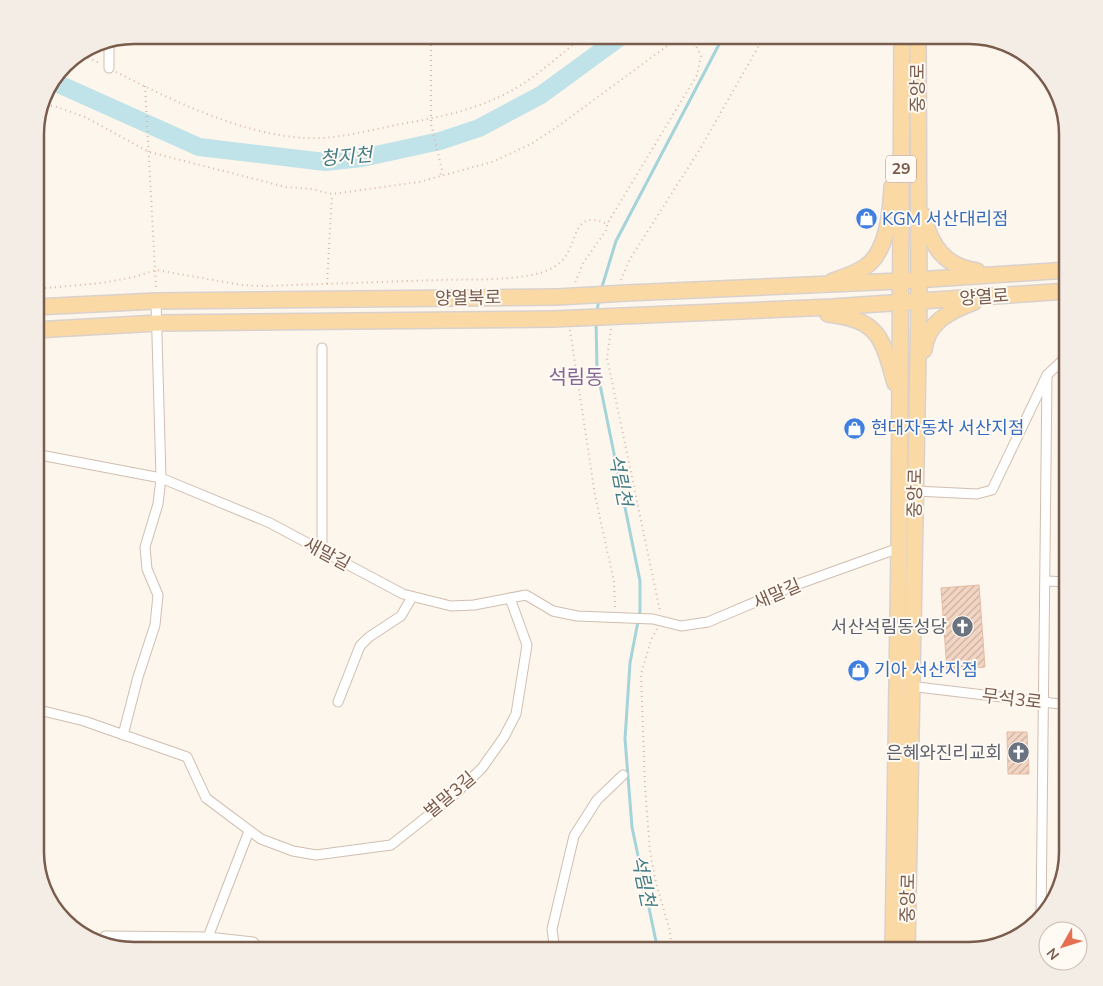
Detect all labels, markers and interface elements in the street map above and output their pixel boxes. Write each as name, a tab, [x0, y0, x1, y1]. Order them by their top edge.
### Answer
street label: 중앙로	[906, 63, 930, 113]
water label: 청지천	[319, 142, 375, 172]
road number: 29	[886, 156, 916, 182]
shop icon: KGM 서산대리점	[854, 207, 878, 231]
place label: KGM 서산대리점	[882, 207, 1009, 231]
street label: 양열로	[958, 283, 1010, 311]
street label: 양열북로	[435, 285, 501, 311]
district label: 석림동	[548, 364, 604, 391]
shop icon: 현대자동차 서산지점	[843, 416, 867, 440]
place label: 현대자동차 서산지점	[871, 416, 1025, 440]
water label: 석림천	[602, 452, 638, 510]
street label: 중앙로	[903, 468, 927, 518]
street label: 새말길	[299, 532, 355, 576]
street label: 새말길	[749, 573, 805, 615]
place label: 서산석림동성당	[831, 615, 947, 639]
church icon: 서산석림동성당	[951, 615, 975, 639]
shop icon: 기아 서산지점	[846, 658, 870, 682]
place label: 기아 서산지점	[874, 658, 978, 682]
street label: 무석3로	[981, 683, 1043, 715]
place label: 은혜와진리교회	[886, 741, 1002, 765]
church icon: 은혜와진리교회	[1006, 741, 1030, 765]
street label: 벌말3길	[419, 766, 481, 824]
water label: 석림천	[625, 853, 661, 911]
street label: 중앙로	[896, 873, 920, 923]
north arrow	[1038, 921, 1088, 971]
text: N	[1043, 944, 1064, 964]

